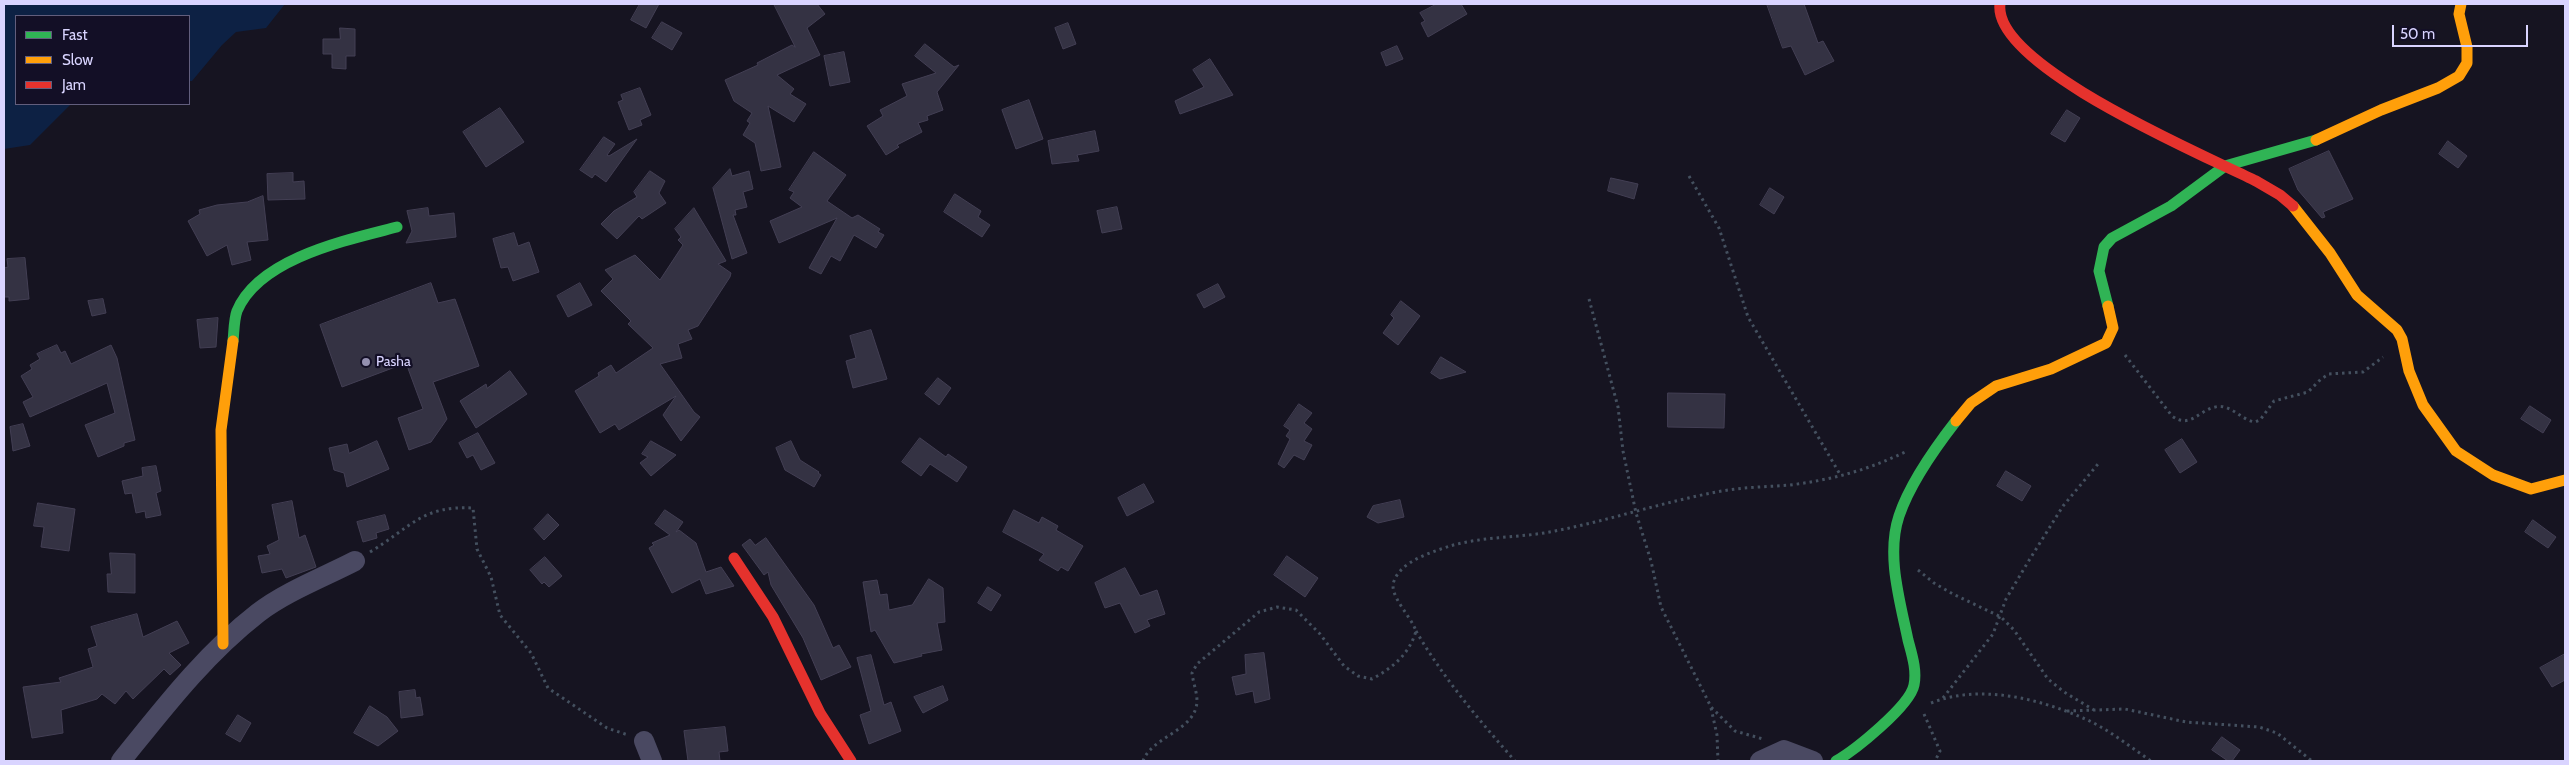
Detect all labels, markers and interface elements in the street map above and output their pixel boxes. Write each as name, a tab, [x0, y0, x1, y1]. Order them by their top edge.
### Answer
legend	[15, 15, 190, 105]
scale bar	[2394, 15, 2530, 47]
text: 50 m	[2400, 25, 2435, 43]
text: Fast	[62, 26, 87, 44]
text: Slow	[62, 51, 93, 69]
text: Jam	[62, 76, 86, 94]
place label: Pasha	[376, 354, 411, 370]
marker: Pasha	[360, 356, 372, 368]

